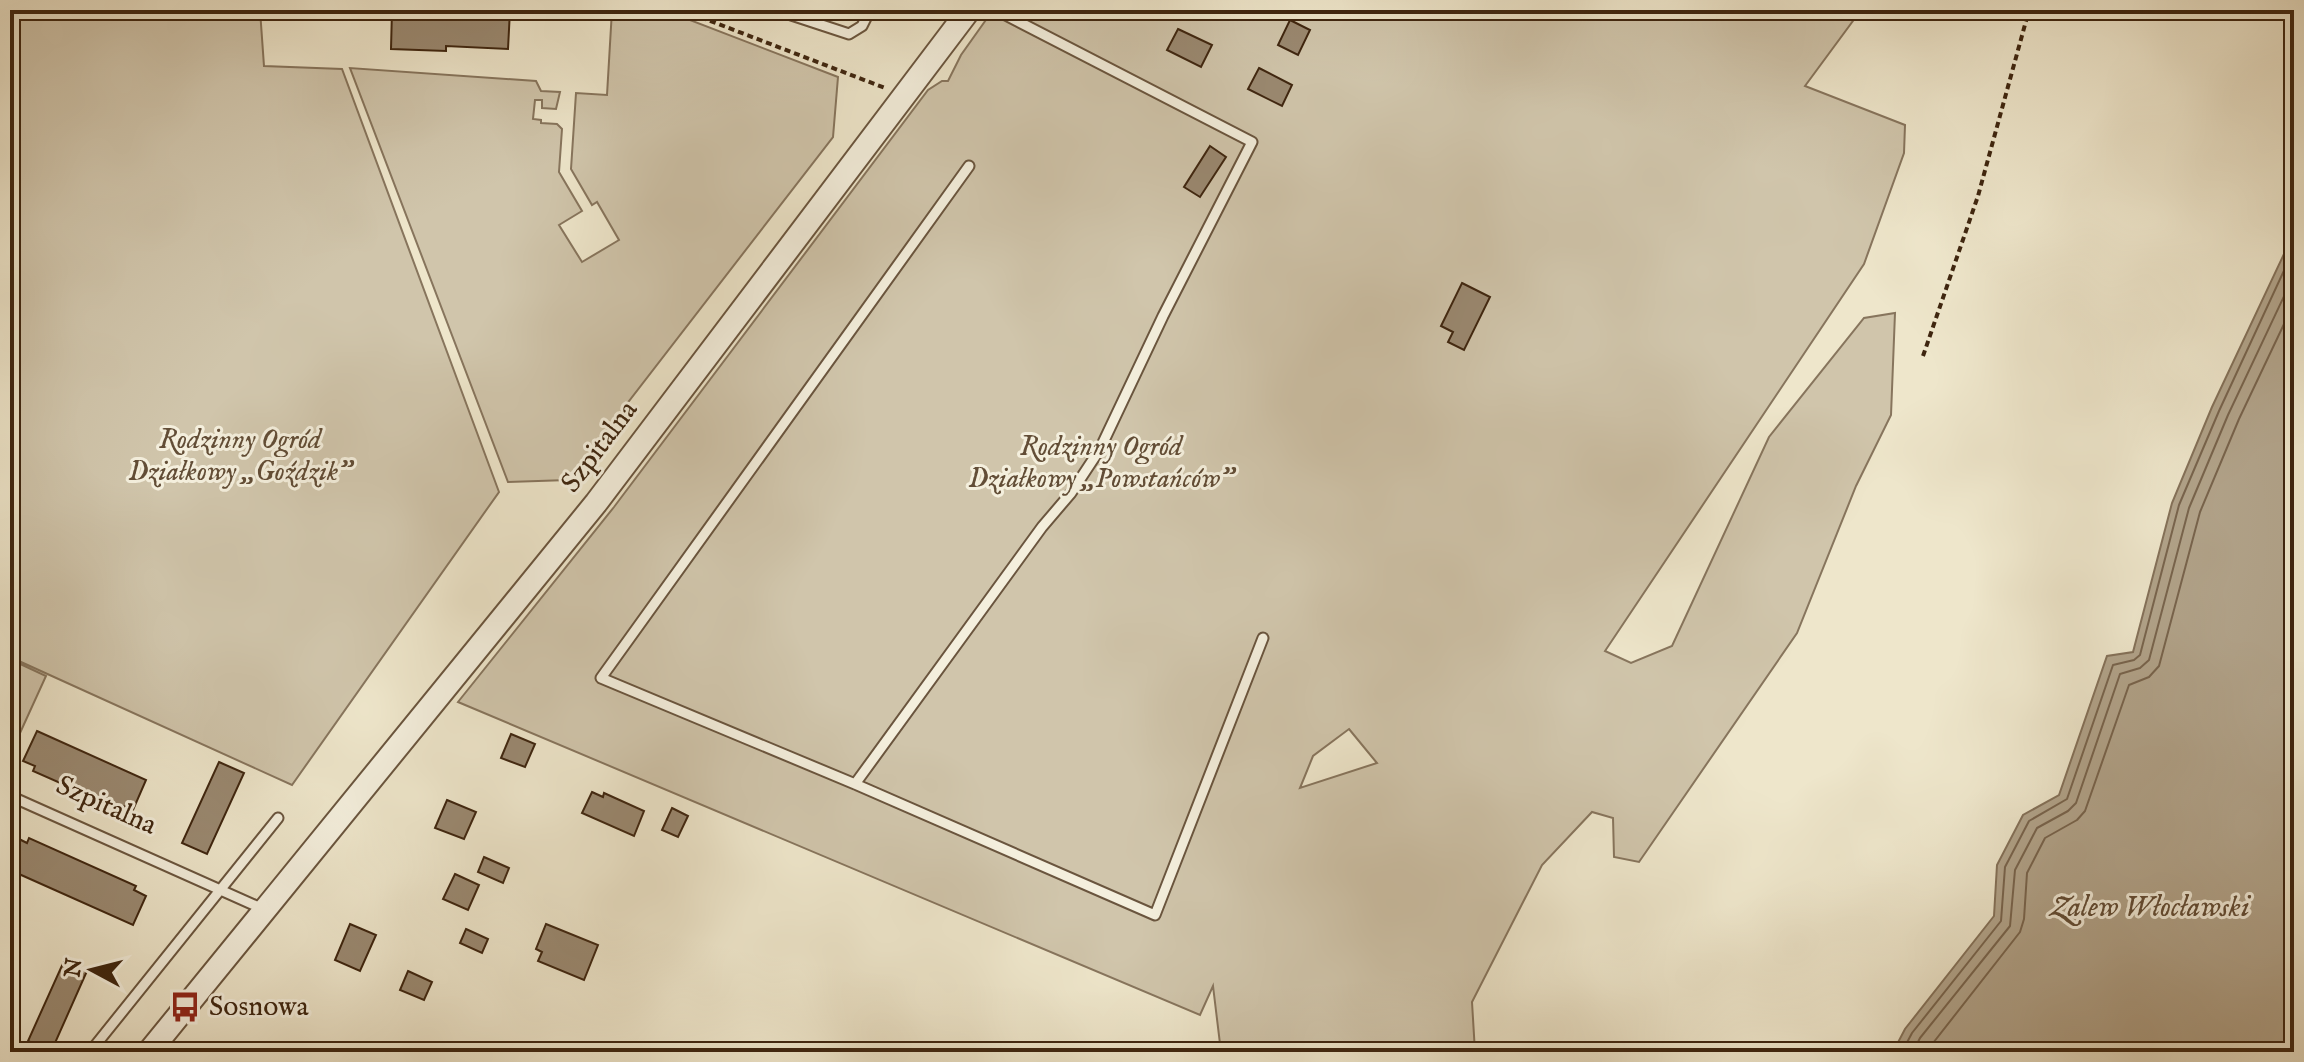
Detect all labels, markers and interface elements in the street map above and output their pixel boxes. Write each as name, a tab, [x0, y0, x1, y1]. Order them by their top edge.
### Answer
street label: Szpitalna	[554, 393, 646, 500]
park label: Rodzinny Ogród Działkowy „Goździk”	[128, 423, 355, 490]
park label: Rodzinny Ogród Działkowy „Powstańców”	[968, 430, 1237, 497]
street label: Szpitalna	[50, 768, 162, 844]
water label: Zalew Włocławski	[2047, 889, 2252, 927]
north arrow	[52, 930, 132, 1010]
text: N	[59, 957, 89, 980]
bus stop icon: Sosnowa	[168, 990, 202, 1024]
place label: Sosnowa	[209, 990, 309, 1025]

